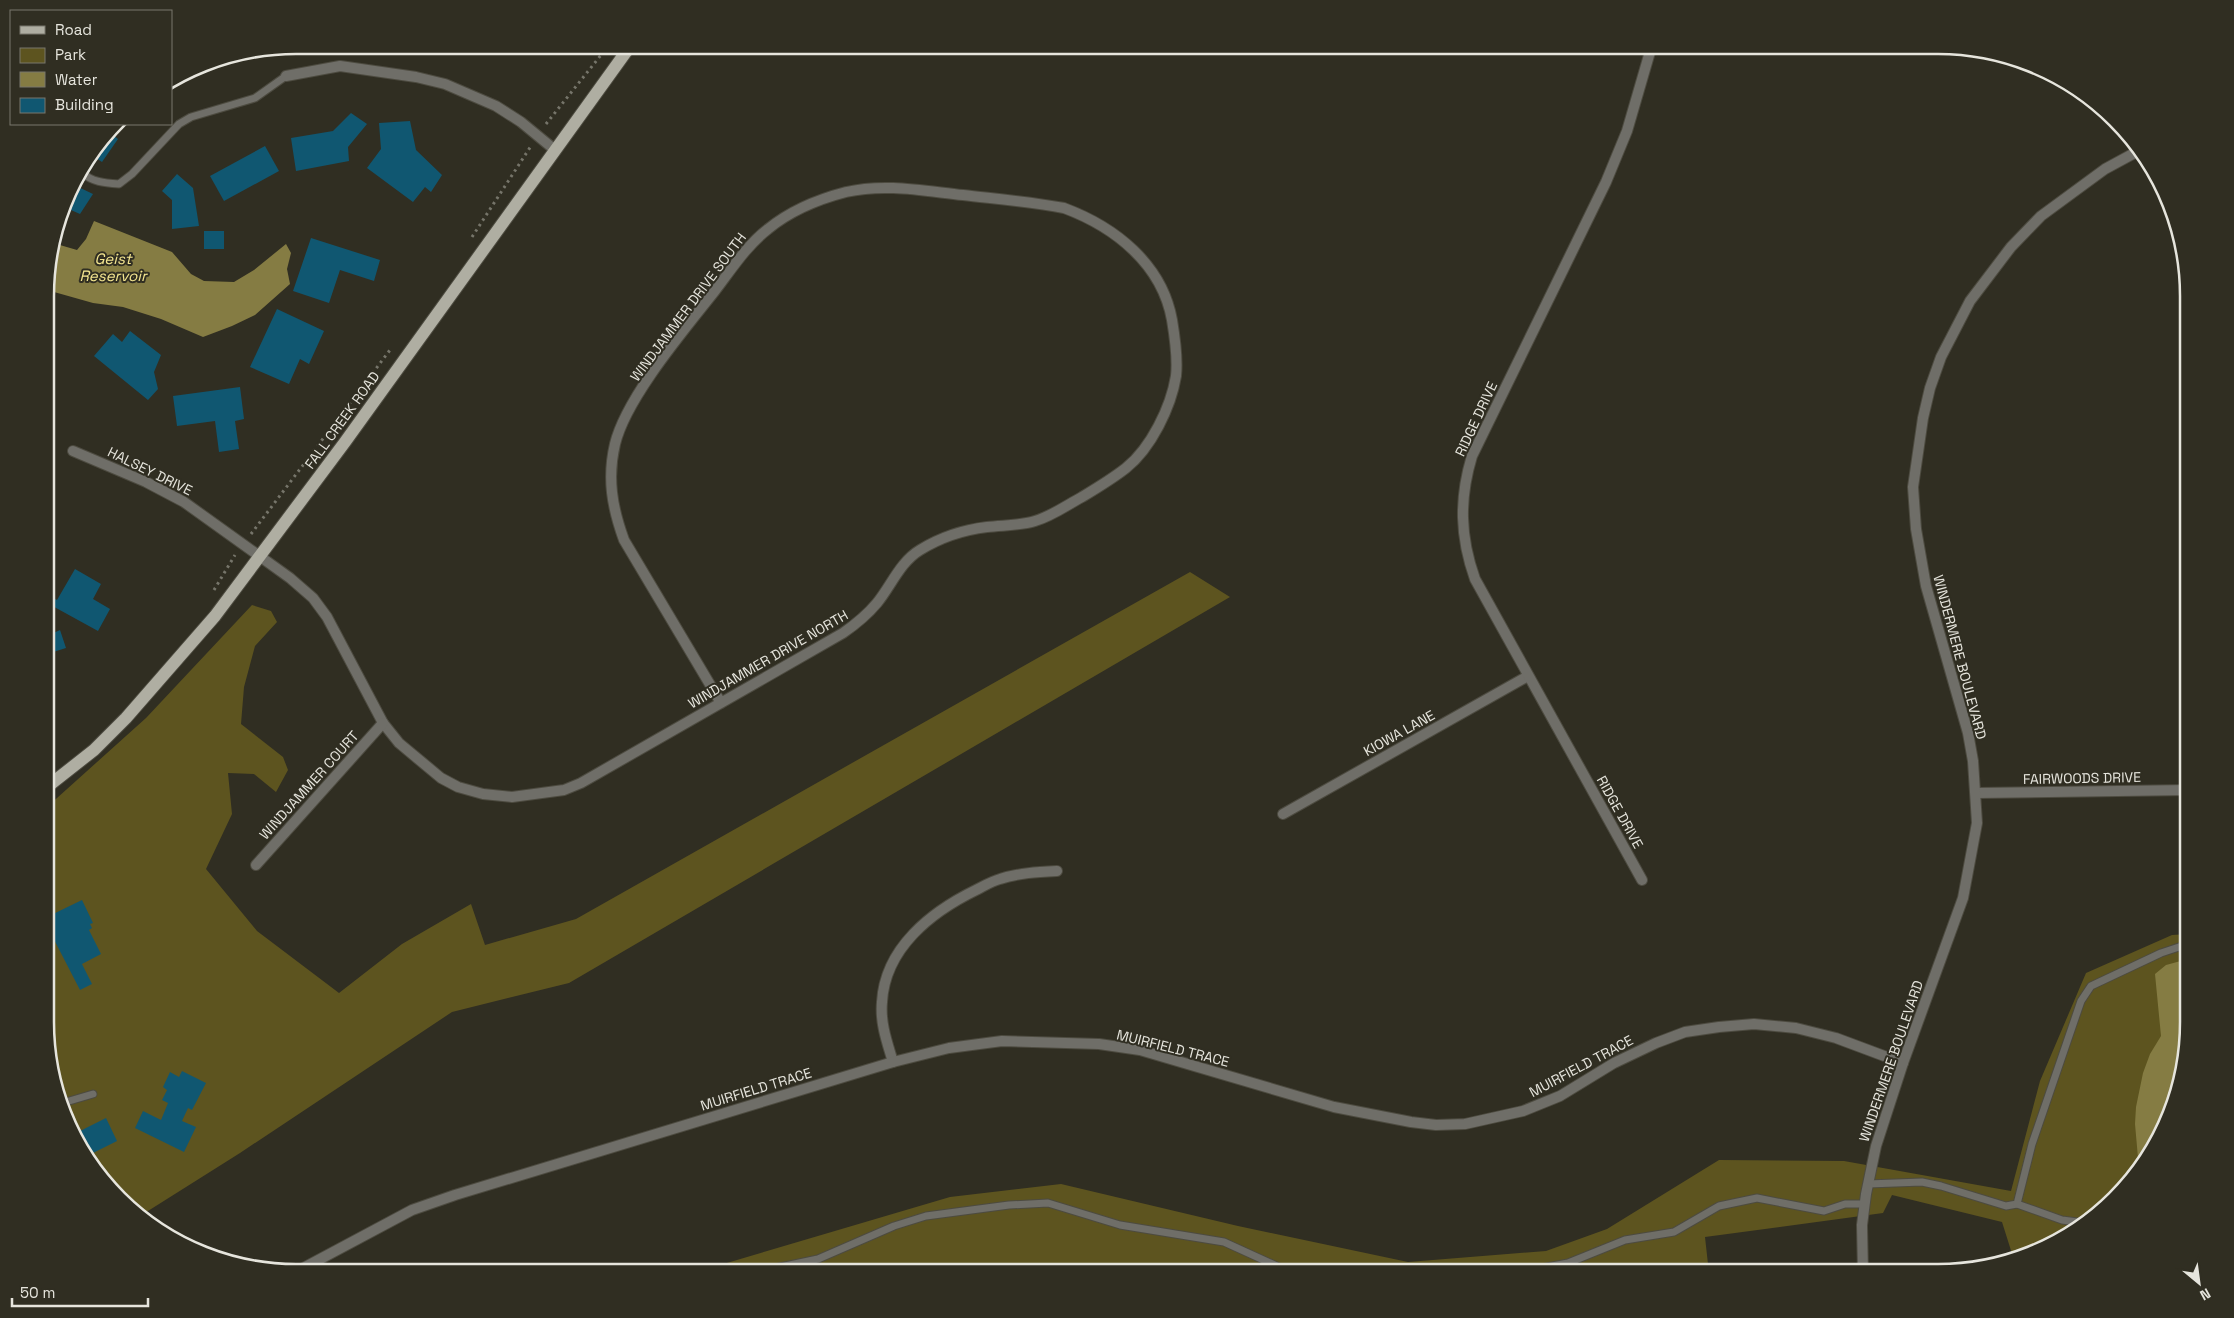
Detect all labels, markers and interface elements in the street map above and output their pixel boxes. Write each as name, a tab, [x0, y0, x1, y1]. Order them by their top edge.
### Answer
legend	[10, 10, 172, 125]
text: Road	[55, 20, 92, 39]
text: Park	[55, 45, 86, 64]
text: Water	[55, 70, 98, 89]
text: Building	[55, 95, 114, 114]
street label: WINDJAMMER DRIVE SOUTH	[626, 229, 750, 385]
water label: Geist Reservoir	[79, 249, 148, 285]
street label: FALL CREEK ROAD	[301, 368, 383, 472]
street label: RIDGE DRIVE	[1451, 379, 1501, 459]
street label: HALSEY DRIVE	[105, 443, 195, 499]
street label: WINDERMERE BOULEVARD	[1929, 573, 1991, 741]
street label: WINDJAMMER DRIVE NORTH	[685, 606, 851, 712]
street label: KIOWA LANE	[1360, 706, 1438, 760]
street label: WINDJAMMER COURT	[255, 727, 363, 843]
street label: FAIRWOODS DRIVE	[2023, 768, 2141, 788]
street label: RIDGE DRIVE	[1593, 773, 1647, 852]
street label: WINDERMERE BOULEVARD	[1855, 978, 1927, 1144]
street label: MUIRFIELD TRACE	[1115, 1025, 1231, 1071]
street label: MUIRFIELD TRACE	[1526, 1031, 1636, 1101]
street label: MUIRFIELD TRACE	[698, 1063, 814, 1114]
north arrow	[2174, 1258, 2224, 1308]
scale bar	[12, 1276, 149, 1308]
text: 50 m	[20, 1283, 55, 1302]
text: N	[2197, 1284, 2214, 1305]

